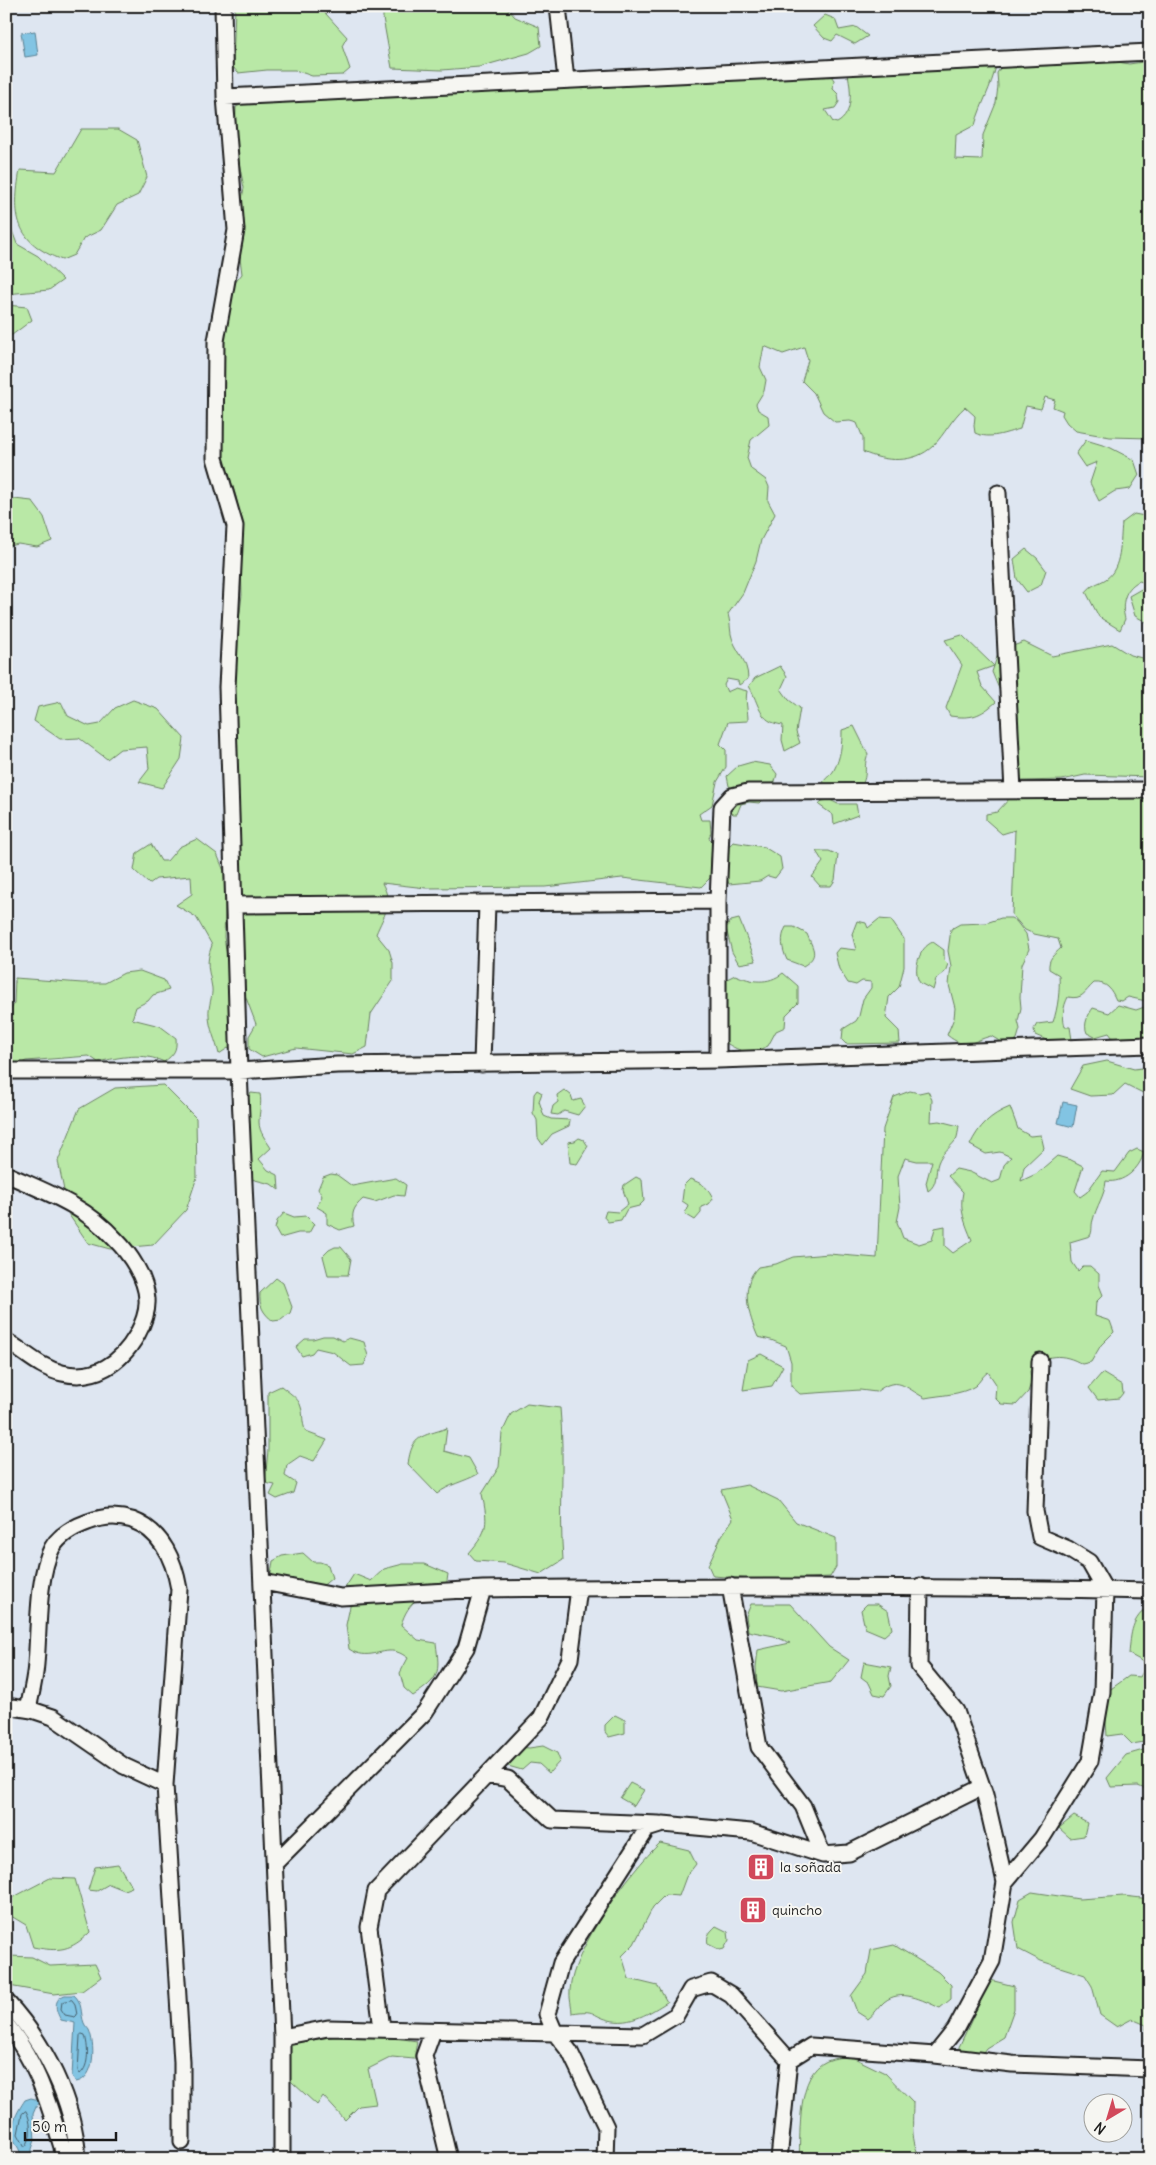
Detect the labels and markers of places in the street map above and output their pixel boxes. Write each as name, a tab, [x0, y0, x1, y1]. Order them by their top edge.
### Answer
building icon: la soñada	[746, 1852, 776, 1882]
place label: la soñada	[780, 1858, 841, 1876]
building icon: quincho	[738, 1895, 768, 1925]
place label: quincho	[772, 1901, 822, 1919]

